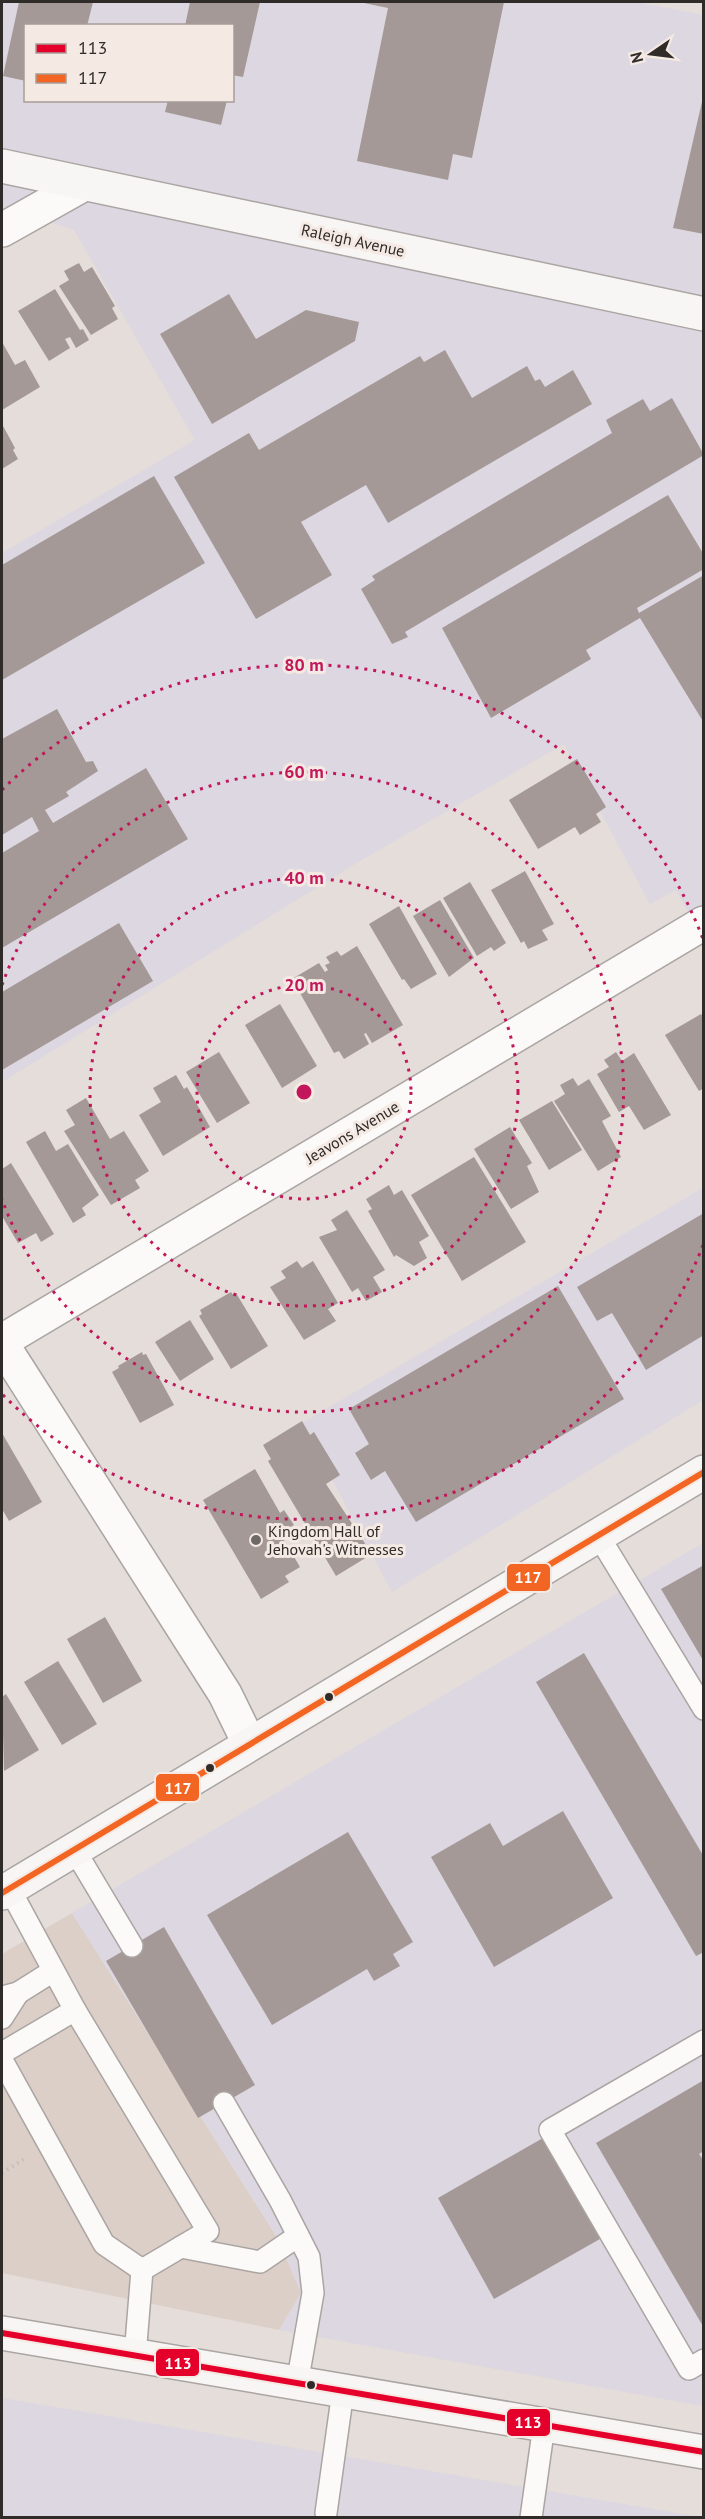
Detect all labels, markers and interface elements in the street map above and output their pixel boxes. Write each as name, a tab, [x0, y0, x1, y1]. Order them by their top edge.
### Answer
legend	[24, 24, 234, 102]
north arrow	[621, 24, 681, 84]
text: 113	[78, 36, 107, 59]
text: N	[625, 50, 647, 65]
text: 117	[78, 66, 107, 89]
street label: Raleigh Avenue	[299, 219, 407, 261]
text: 80 m	[284, 653, 324, 676]
text: 60 m	[284, 760, 324, 783]
text: 40 m	[284, 866, 324, 889]
text: 20 m	[284, 973, 324, 996]
centre of rings	[294, 1082, 314, 1102]
street label: Jeavons Avenue	[301, 1096, 403, 1168]
place label: Kingdom Hall of Jehovah's Witnesses	[267, 1521, 404, 1559]
marker: Kingdom Hall of Jehovah's Witnesses	[249, 1533, 263, 1547]
line badge: 117	[506, 1563, 551, 1592]
text: 117	[514, 1567, 542, 1587]
unlabelled marker	[323, 1691, 335, 1703]
unlabelled marker	[204, 1762, 216, 1774]
line badge: 117	[155, 1773, 200, 1802]
text: 117	[164, 1778, 192, 1798]
line badge: 113	[155, 2348, 200, 2377]
text: 113	[164, 2353, 192, 2373]
unlabelled marker	[305, 2379, 317, 2391]
line badge: 113	[506, 2408, 551, 2437]
text: 113	[514, 2412, 542, 2432]

